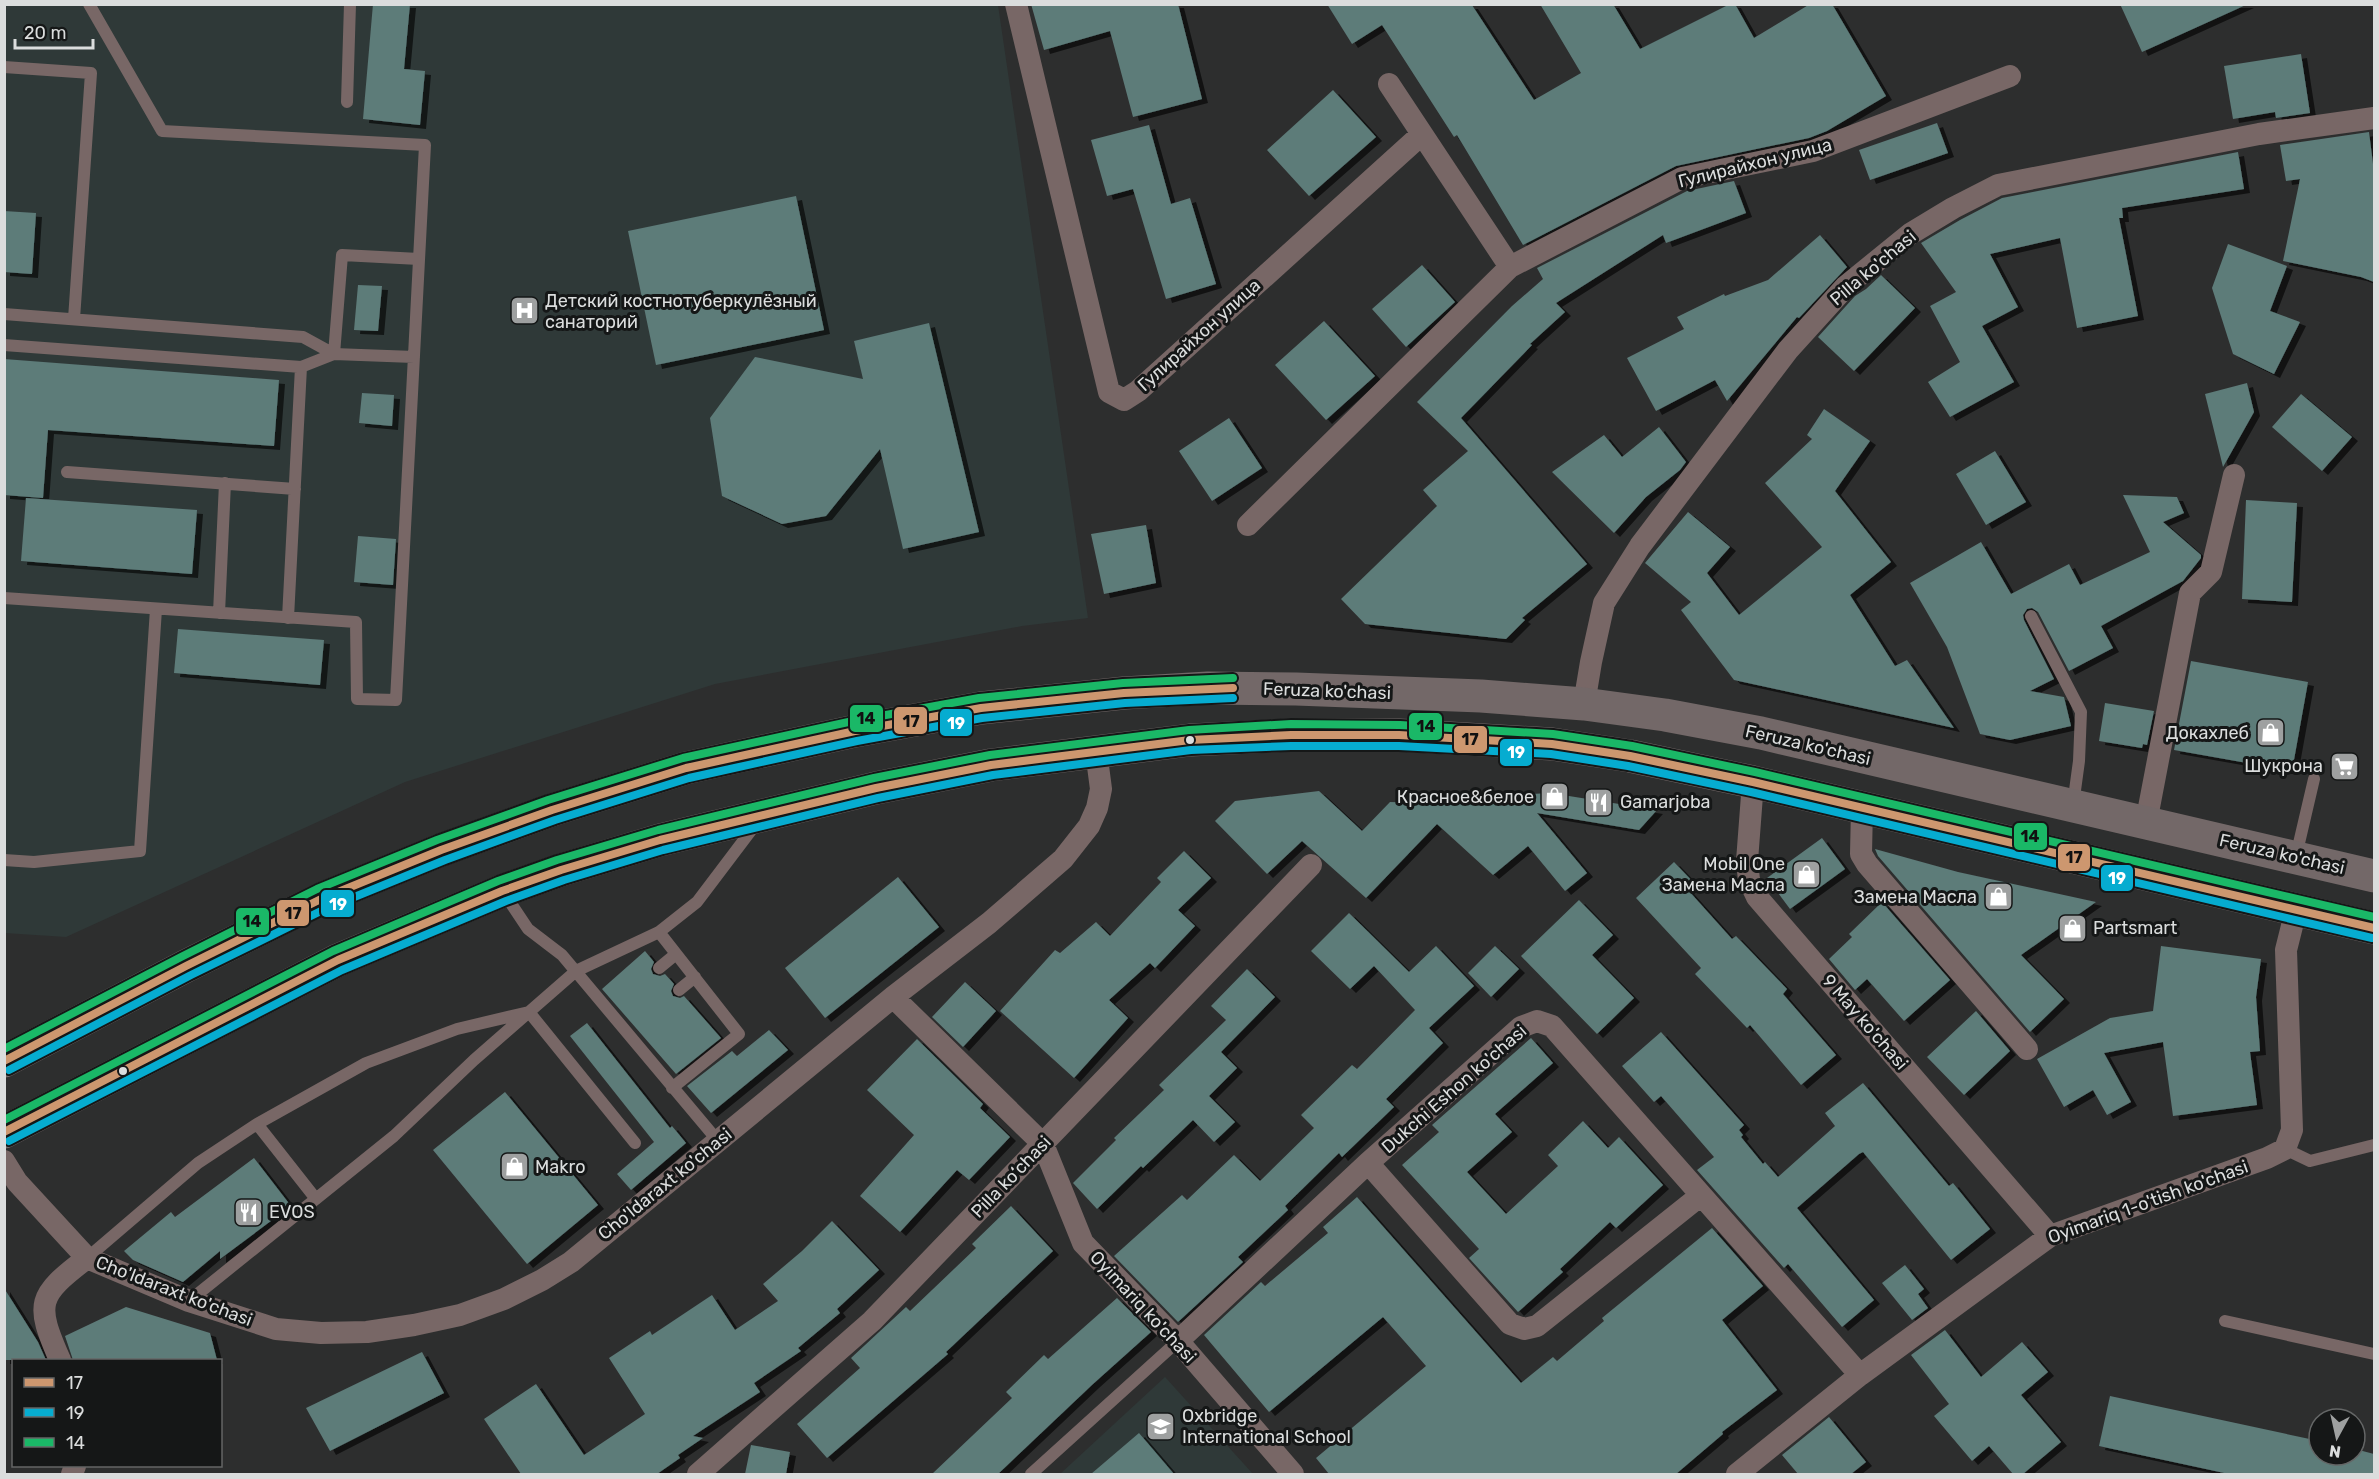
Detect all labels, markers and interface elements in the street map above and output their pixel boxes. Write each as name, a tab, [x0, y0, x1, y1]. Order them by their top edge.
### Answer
scale bar	[15, 12, 93, 50]
text: 20 m	[24, 22, 66, 44]
street label: Гулирайхон улица	[1676, 133, 1834, 193]
street label: Pilla ko'chasi	[1826, 226, 1920, 310]
street label: Гулирайхон улица	[1133, 274, 1265, 396]
place label: Детский костнотуберкулёзный санаторий	[545, 290, 817, 333]
hospital icon: Детский костнотуберкулёзный санаторий	[508, 295, 540, 327]
street label: Feruza ko'chasi	[1263, 678, 1391, 704]
line badge: 14	[849, 704, 884, 733]
line badge: 17	[893, 706, 928, 735]
line badge: 19	[939, 708, 973, 737]
text: 14	[857, 709, 876, 728]
text: 17	[902, 712, 920, 731]
line badge: 14	[1408, 712, 1443, 741]
text: 19	[947, 714, 965, 733]
text: 14	[1417, 717, 1436, 736]
shop icon: Докахлеб	[2254, 717, 2286, 749]
street label: Feruza ko'chasi	[1743, 720, 1873, 770]
place label: Докахлеб	[2166, 722, 2249, 744]
line badge: 17	[1453, 725, 1488, 754]
text: 17	[1461, 730, 1479, 749]
unlabelled marker	[1184, 734, 1196, 746]
line badge: 19	[1499, 738, 1533, 767]
text: 19	[1507, 743, 1525, 762]
supermarket icon: Шукрона	[2328, 750, 2360, 782]
place label: Шукрона	[2244, 755, 2323, 777]
shop icon: Красное&белое	[1539, 781, 1571, 813]
place label: Красное&белое	[1397, 786, 1534, 808]
restaurant icon: Gamarjoba	[1583, 786, 1615, 818]
place label: Gamarjoba	[1620, 791, 1711, 813]
line badge: 14	[2013, 822, 2048, 851]
text: 14	[2021, 827, 2040, 846]
street label: Feruza ko'chasi	[2217, 829, 2347, 879]
line badge: 17	[2057, 843, 2091, 872]
text: 17	[2065, 848, 2083, 867]
place label: Mobil One Замена Масла	[1662, 853, 1785, 896]
shop icon: Mobil One Замена Масла	[1790, 858, 1822, 890]
line badge: 19	[2100, 864, 2134, 892]
text: 19	[2108, 869, 2126, 888]
shop icon: Замена Масла	[1982, 881, 2014, 913]
place label: Замена Масла	[1854, 886, 1977, 908]
line badge: 19	[320, 889, 355, 918]
text: 19	[329, 895, 347, 914]
line badge: 17	[276, 899, 310, 927]
text: 17	[284, 904, 302, 923]
line badge: 14	[235, 907, 270, 936]
text: 14	[243, 912, 262, 931]
shop icon: Partsmart	[2056, 912, 2088, 944]
place label: Partsmart	[2093, 917, 2177, 939]
street label: 9 May ko'chasi	[1818, 970, 1912, 1074]
street label: Dukchi Eshon ko'chasi	[1377, 1020, 1531, 1158]
unlabelled marker	[117, 1065, 129, 1077]
street label: Cho'ldaraxt ko'chasi	[594, 1123, 736, 1245]
street label: Pilla ko‘chasi	[966, 1131, 1056, 1223]
shop icon: Makro	[498, 1151, 530, 1183]
place label: Makro	[535, 1156, 586, 1178]
street label: Oyimariq 1-o'tish ko'chasi	[2045, 1156, 2251, 1248]
restaurant icon: EVOS	[232, 1196, 264, 1228]
place label: EVOS	[269, 1201, 315, 1223]
street label: Oyimariq ko'chasi	[1085, 1246, 1201, 1368]
street label: Cho'ldaraxt ko'chasi	[93, 1251, 255, 1331]
legend	[12, 1359, 222, 1467]
text: 17	[66, 1372, 83, 1394]
text: 19	[66, 1402, 84, 1424]
place label: Oxbridge International School	[1182, 1405, 1351, 1448]
north arrow	[2307, 1407, 2367, 1467]
school or university icon: Oxbridge International School	[1145, 1410, 1177, 1442]
text: 14	[66, 1432, 85, 1454]
text: N	[2328, 1441, 2342, 1462]

